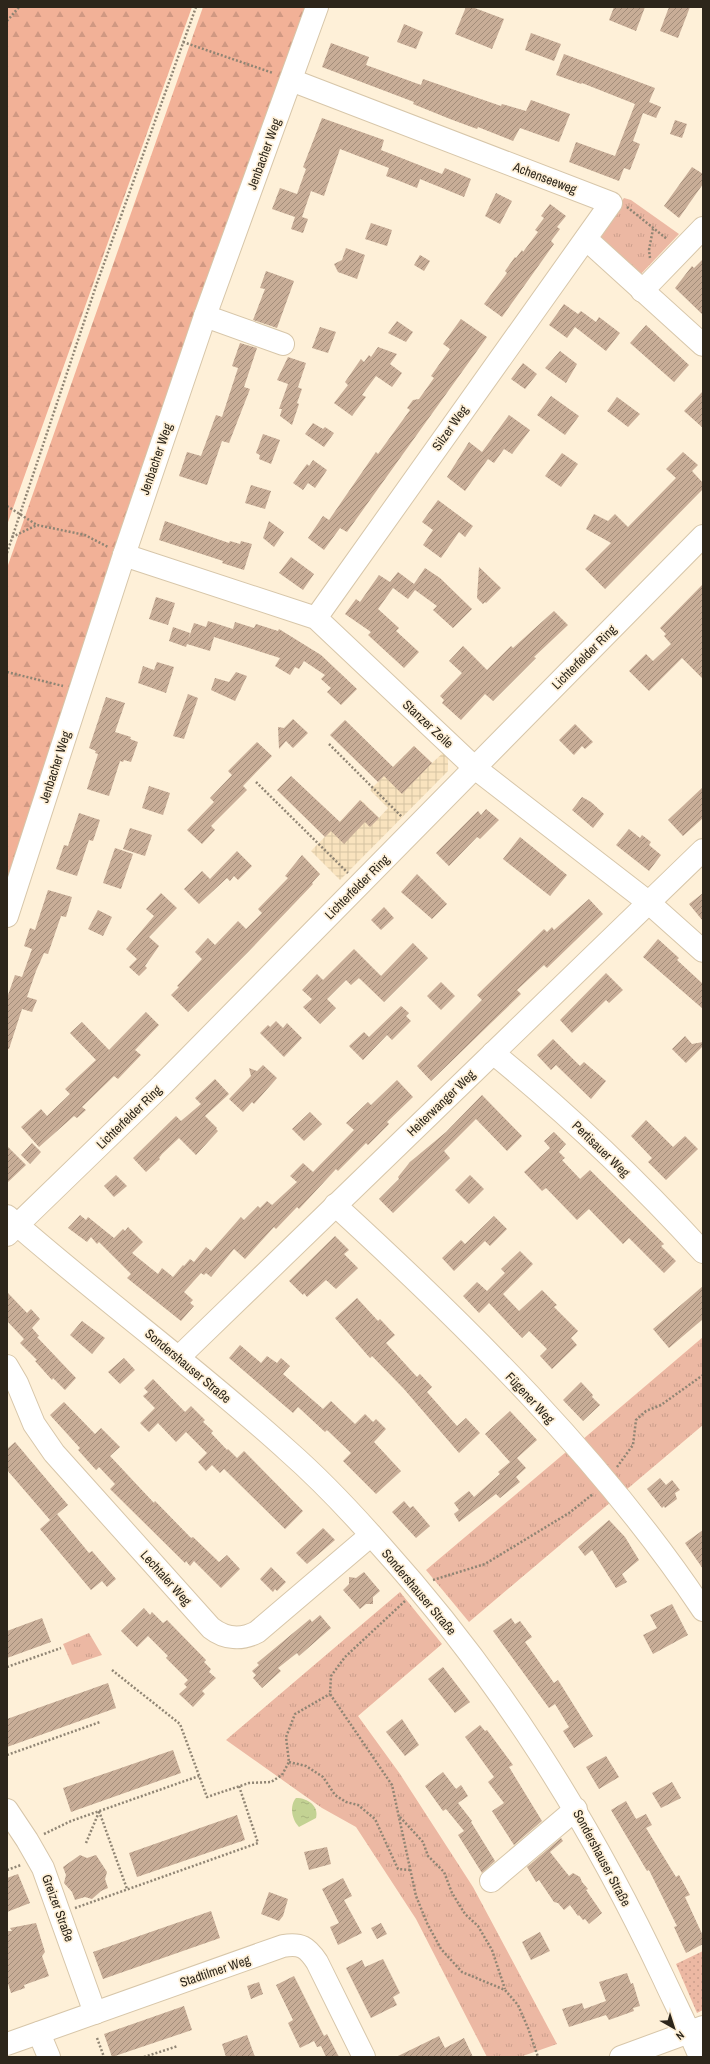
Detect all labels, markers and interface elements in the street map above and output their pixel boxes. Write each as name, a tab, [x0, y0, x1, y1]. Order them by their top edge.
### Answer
street label: Jenbacher Weg	[243, 116, 285, 192]
street label: Achenseeweg	[510, 158, 579, 198]
street label: Silzer Weg	[428, 402, 472, 454]
street label: Jenbacher Weg	[136, 421, 176, 497]
street label: Lichterfelder Ring	[548, 621, 620, 693]
street label: Stanzer Zeile	[399, 696, 457, 752]
street label: Jenbacher Weg	[35, 729, 75, 805]
street label: Lichterfelder Ring	[321, 851, 393, 923]
street label: Heiterwanger Weg	[403, 1066, 479, 1140]
street label: Lichterfelder Ring	[93, 1081, 165, 1153]
street label: Pertisauer Weg	[569, 1117, 634, 1181]
street label: Sondershauser Straße	[141, 1325, 235, 1407]
street label: Fügener Weg	[502, 1369, 558, 1427]
street label: Sondershauser Straße	[378, 1545, 460, 1639]
street label: Lechtaler Weg	[137, 1547, 195, 1609]
street label: Sondershauser Straße	[569, 1807, 635, 1909]
street label: Greizer Straße	[38, 1872, 78, 1944]
street label: Stadtilmer Weg	[178, 1951, 252, 1991]
north arrow	[654, 2008, 694, 2048]
text: N	[673, 2028, 687, 2043]

